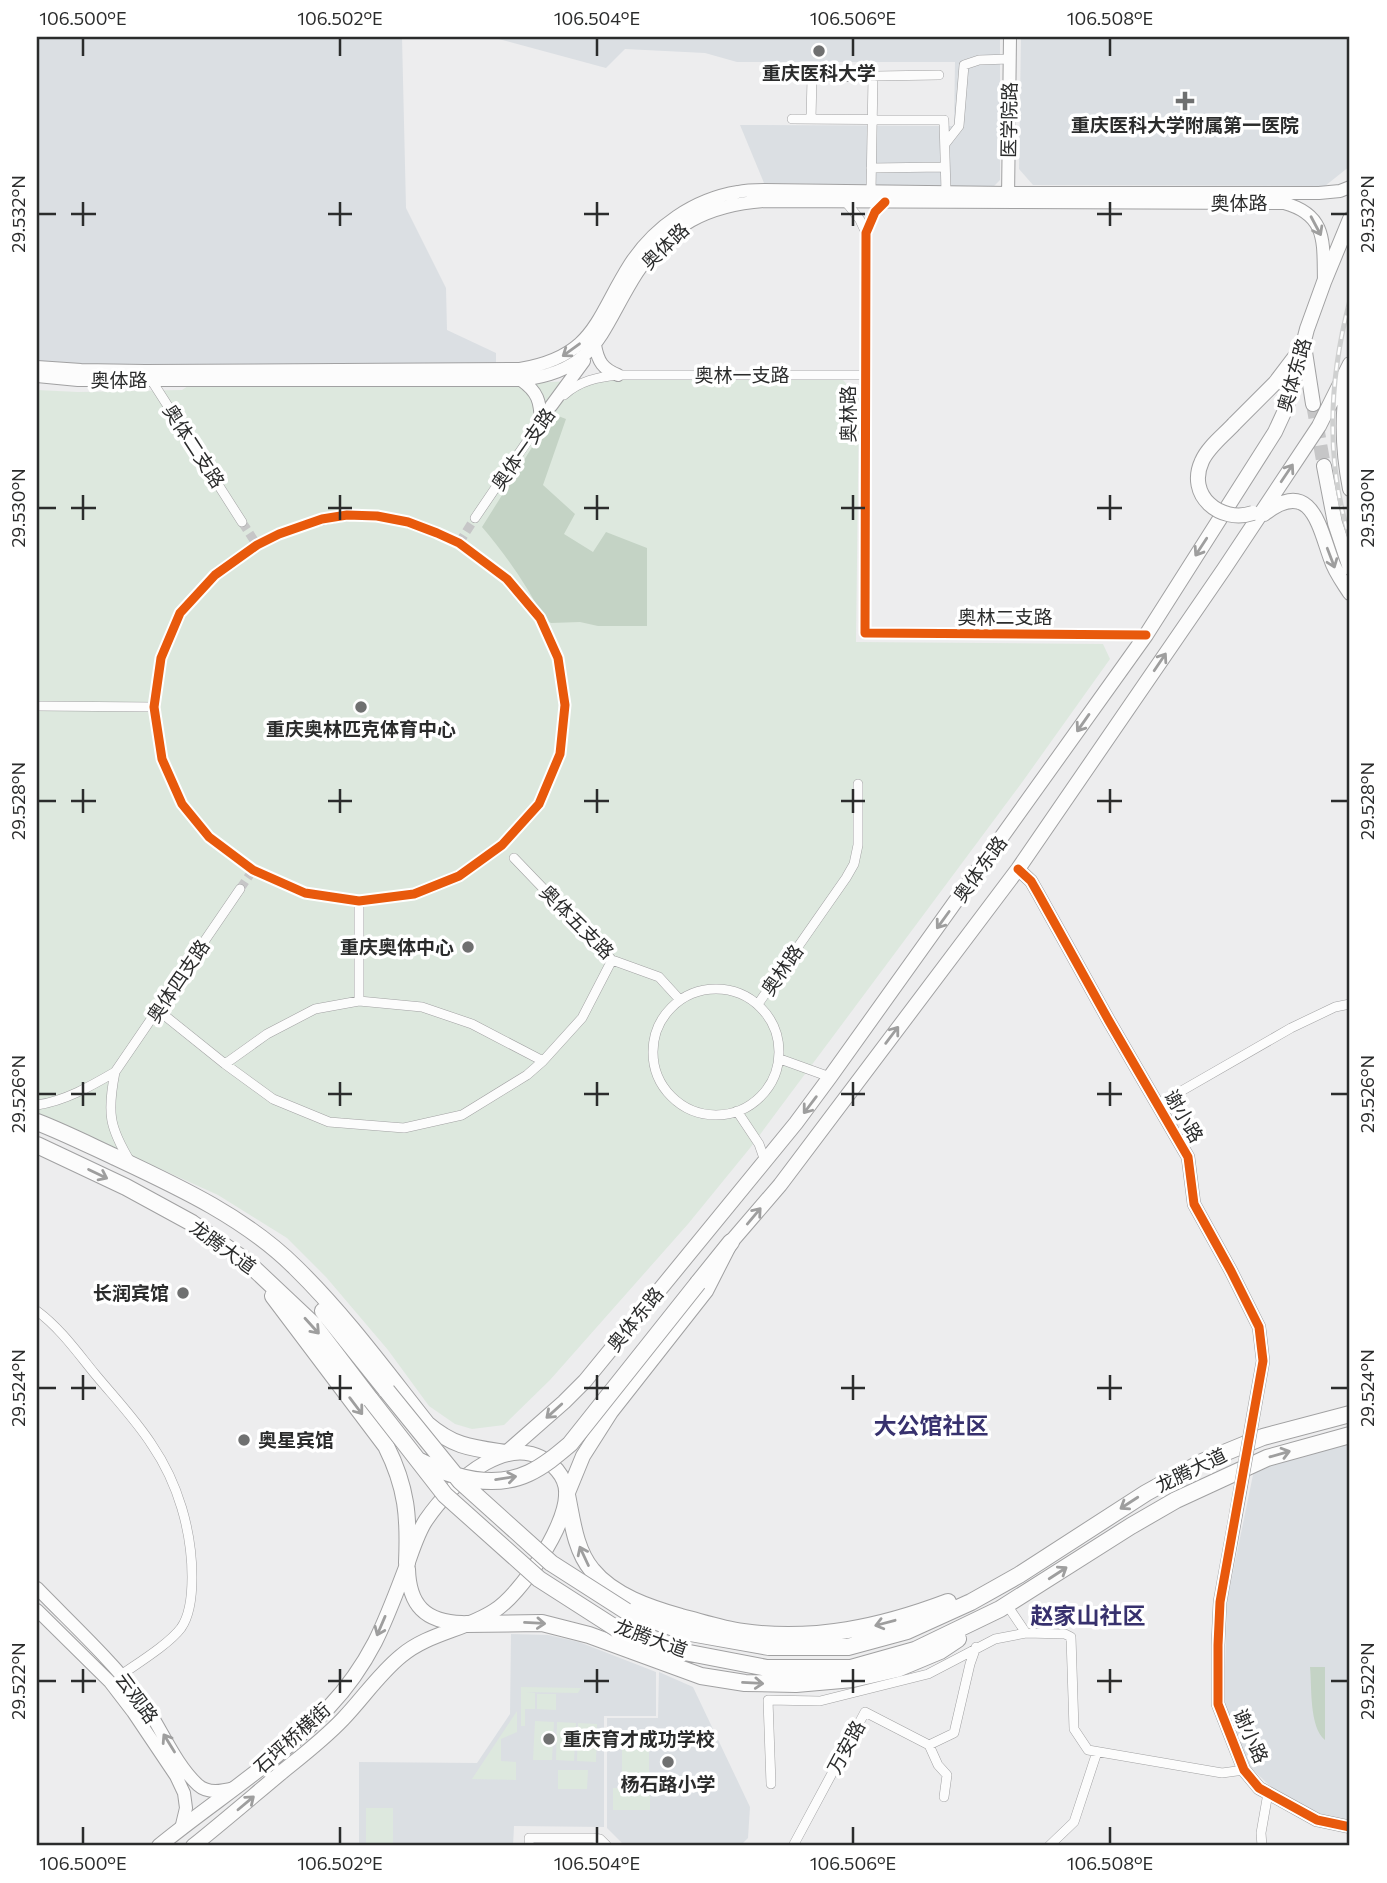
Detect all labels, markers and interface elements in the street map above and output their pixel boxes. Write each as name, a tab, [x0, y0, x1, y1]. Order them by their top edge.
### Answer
text: 106.500°E	[39, 7, 127, 29]
text: 106.502°E	[297, 7, 383, 29]
text: 106.504°E	[554, 7, 640, 29]
text: 106.506°E	[810, 7, 896, 29]
text: 106.508°E	[1067, 7, 1153, 29]
marker: 重庆医科大学	[811, 43, 827, 59]
place label: 重庆医科大学	[762, 61, 876, 84]
street label: 医学院路	[996, 82, 1021, 158]
marker: 重庆医科大学附属第一医院	[1175, 91, 1195, 111]
place label: 重庆医科大学附属第一医院	[1071, 113, 1299, 136]
text: 29.532°N	[7, 175, 29, 253]
text: 29.532°N	[1356, 175, 1378, 253]
street label: 奥体路	[1210, 191, 1268, 214]
one-way arrow	[1310, 215, 1324, 236]
street label: 奥体路	[636, 218, 693, 274]
street label: 奥体东路	[1272, 335, 1315, 415]
one-way arrow	[562, 343, 581, 357]
street label: 奥林一支路	[694, 363, 790, 386]
street label: 奥体路	[90, 368, 148, 391]
street label: 奥林路	[836, 385, 859, 443]
street label: 奥体二支路	[159, 400, 230, 492]
street label: 奥体一支路	[486, 403, 559, 494]
one-way arrow	[1280, 464, 1294, 484]
text: 29.530°N	[7, 468, 29, 548]
text: 29.530°N	[1356, 468, 1378, 548]
one-way arrow	[1193, 537, 1207, 557]
one-way arrow	[1326, 547, 1338, 568]
street label: 奥林二支路	[957, 605, 1053, 628]
one-way arrow	[1152, 653, 1167, 672]
marker: 重庆奥林匹克体育中心	[353, 699, 369, 715]
one-way arrow	[1076, 713, 1090, 732]
place label: 重庆奥林匹克体育中心	[266, 717, 456, 740]
text: 29.528°N	[7, 762, 29, 840]
text: 29.528°N	[1356, 762, 1378, 840]
street label: 奥体东路	[948, 831, 1011, 906]
street label: 奥体五支路	[536, 880, 619, 963]
one-way arrow	[936, 910, 950, 929]
street label: 奥体四支路	[141, 935, 214, 1027]
place label: 重庆奥体中心	[340, 935, 454, 958]
marker: 重庆奥体中心	[460, 939, 476, 955]
street label: 奥林路	[756, 940, 807, 1000]
one-way arrow	[885, 1026, 899, 1045]
text: 29.526°N	[7, 1055, 29, 1133]
text: 29.526°N	[1356, 1055, 1378, 1133]
street label: 谢小路	[1160, 1085, 1209, 1146]
one-way arrow	[803, 1095, 818, 1114]
one-way arrow	[87, 1168, 108, 1181]
one-way arrow	[746, 1207, 762, 1225]
street label: 龙腾大道	[186, 1215, 261, 1278]
place label: 长润宾馆	[93, 1281, 169, 1304]
street label: 奥体东路	[602, 1282, 667, 1355]
marker: 长润宾馆	[175, 1285, 191, 1301]
one-way arrow	[304, 1317, 320, 1335]
text: 29.524°N	[7, 1349, 29, 1427]
text: 29.524°N	[1356, 1349, 1378, 1427]
one-way arrow	[348, 1397, 363, 1415]
one-way arrow	[546, 1403, 564, 1419]
district label: 大公馆社区	[874, 1411, 989, 1439]
place label: 奥星宾馆	[258, 1428, 334, 1451]
marker: 奥星宾馆	[236, 1432, 252, 1448]
street label: 龙腾大道	[1152, 1443, 1230, 1497]
one-way arrow	[1268, 1447, 1290, 1460]
one-way arrow	[494, 1471, 517, 1484]
one-way arrow	[1120, 1497, 1140, 1511]
one-way arrow	[577, 1546, 590, 1567]
one-way arrow	[1048, 1565, 1067, 1580]
district label: 赵家山社区	[1031, 1601, 1146, 1629]
street label: 龙腾大道	[612, 1614, 691, 1661]
one-way arrow	[374, 1615, 387, 1637]
one-way arrow	[523, 1617, 546, 1630]
one-way arrow	[874, 1617, 896, 1630]
text: 29.522°N	[7, 1642, 29, 1720]
text: 29.522°N	[1356, 1642, 1378, 1720]
street label: 云观路	[111, 1668, 163, 1728]
one-way arrow	[741, 1676, 764, 1689]
street label: 石坪桥横街	[249, 1697, 335, 1778]
street label: 谢小路	[1229, 1705, 1274, 1767]
street label: 万安路	[822, 1716, 869, 1777]
place label: 重庆育才成功学校	[563, 1727, 715, 1750]
marker: 重庆育才成功学校	[541, 1731, 557, 1747]
one-way arrow	[161, 1734, 175, 1754]
marker: 杨石路小学	[660, 1754, 676, 1770]
place label: 杨石路小学	[620, 1772, 716, 1795]
one-way arrow	[236, 1795, 254, 1810]
text: 106.500°E	[39, 1852, 127, 1874]
text: 106.502°E	[297, 1852, 383, 1874]
text: 106.504°E	[554, 1852, 640, 1874]
text: 106.506°E	[810, 1852, 896, 1874]
text: 106.508°E	[1067, 1852, 1153, 1874]

